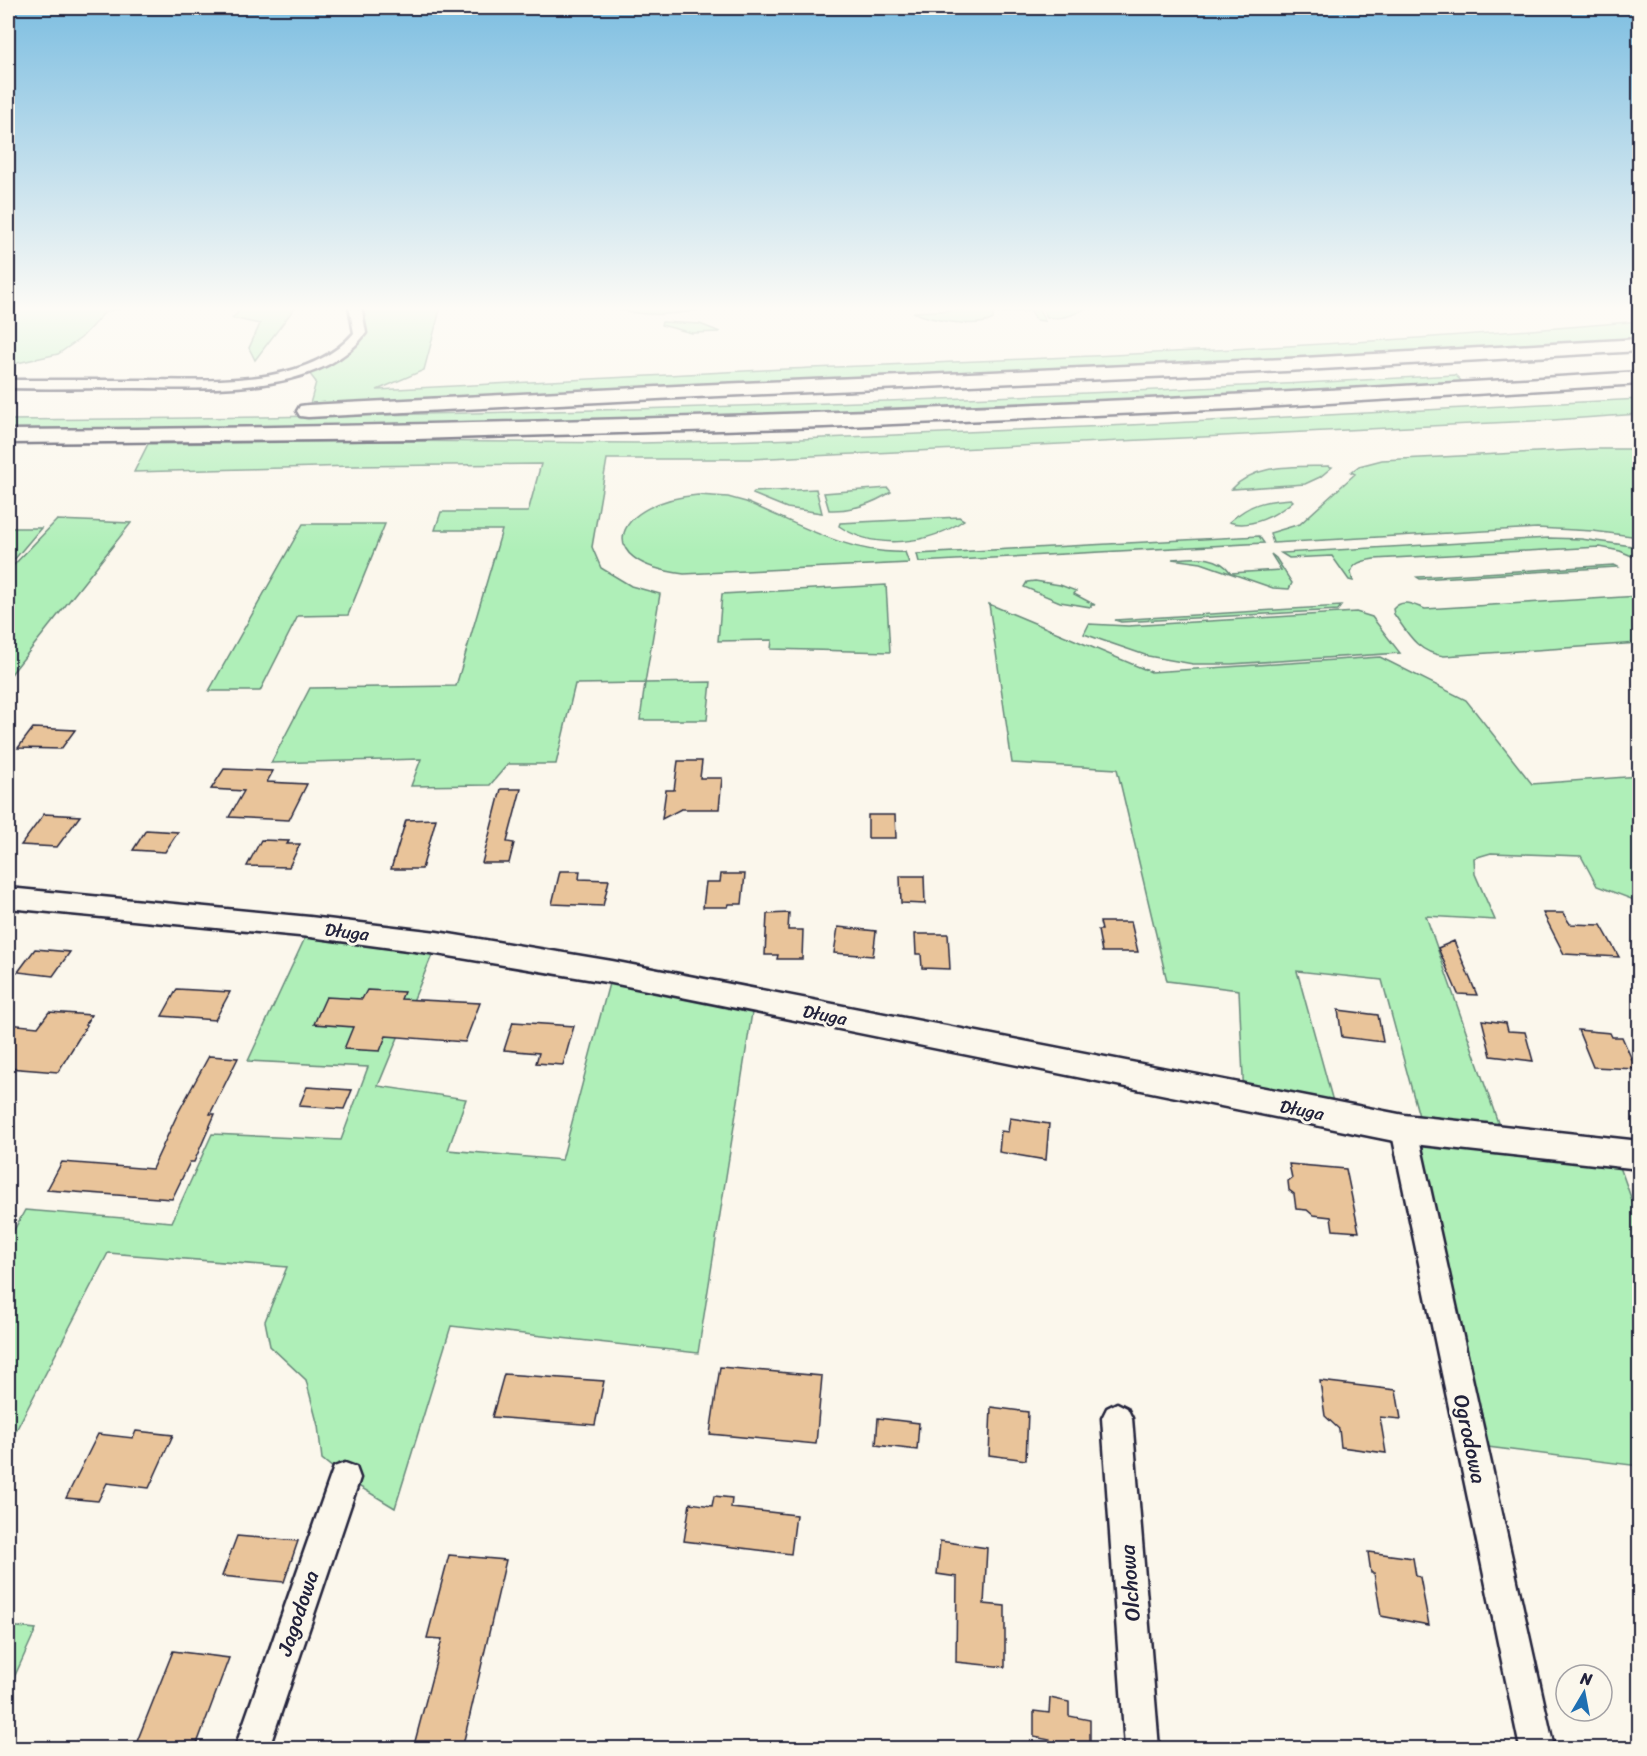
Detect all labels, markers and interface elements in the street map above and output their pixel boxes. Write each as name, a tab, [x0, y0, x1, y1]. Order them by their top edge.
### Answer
street label: Długa	[323, 913, 372, 951]
street label: Długa	[800, 995, 851, 1035]
street label: Długa	[1277, 1090, 1328, 1130]
street label: Ogrodowa	[1442, 1391, 1498, 1488]
street label: Olchowa	[1108, 1543, 1152, 1623]
street label: Jagodowa	[265, 1565, 330, 1662]
north arrow	[1554, 1663, 1614, 1723]
text: N	[1578, 1663, 1595, 1694]

